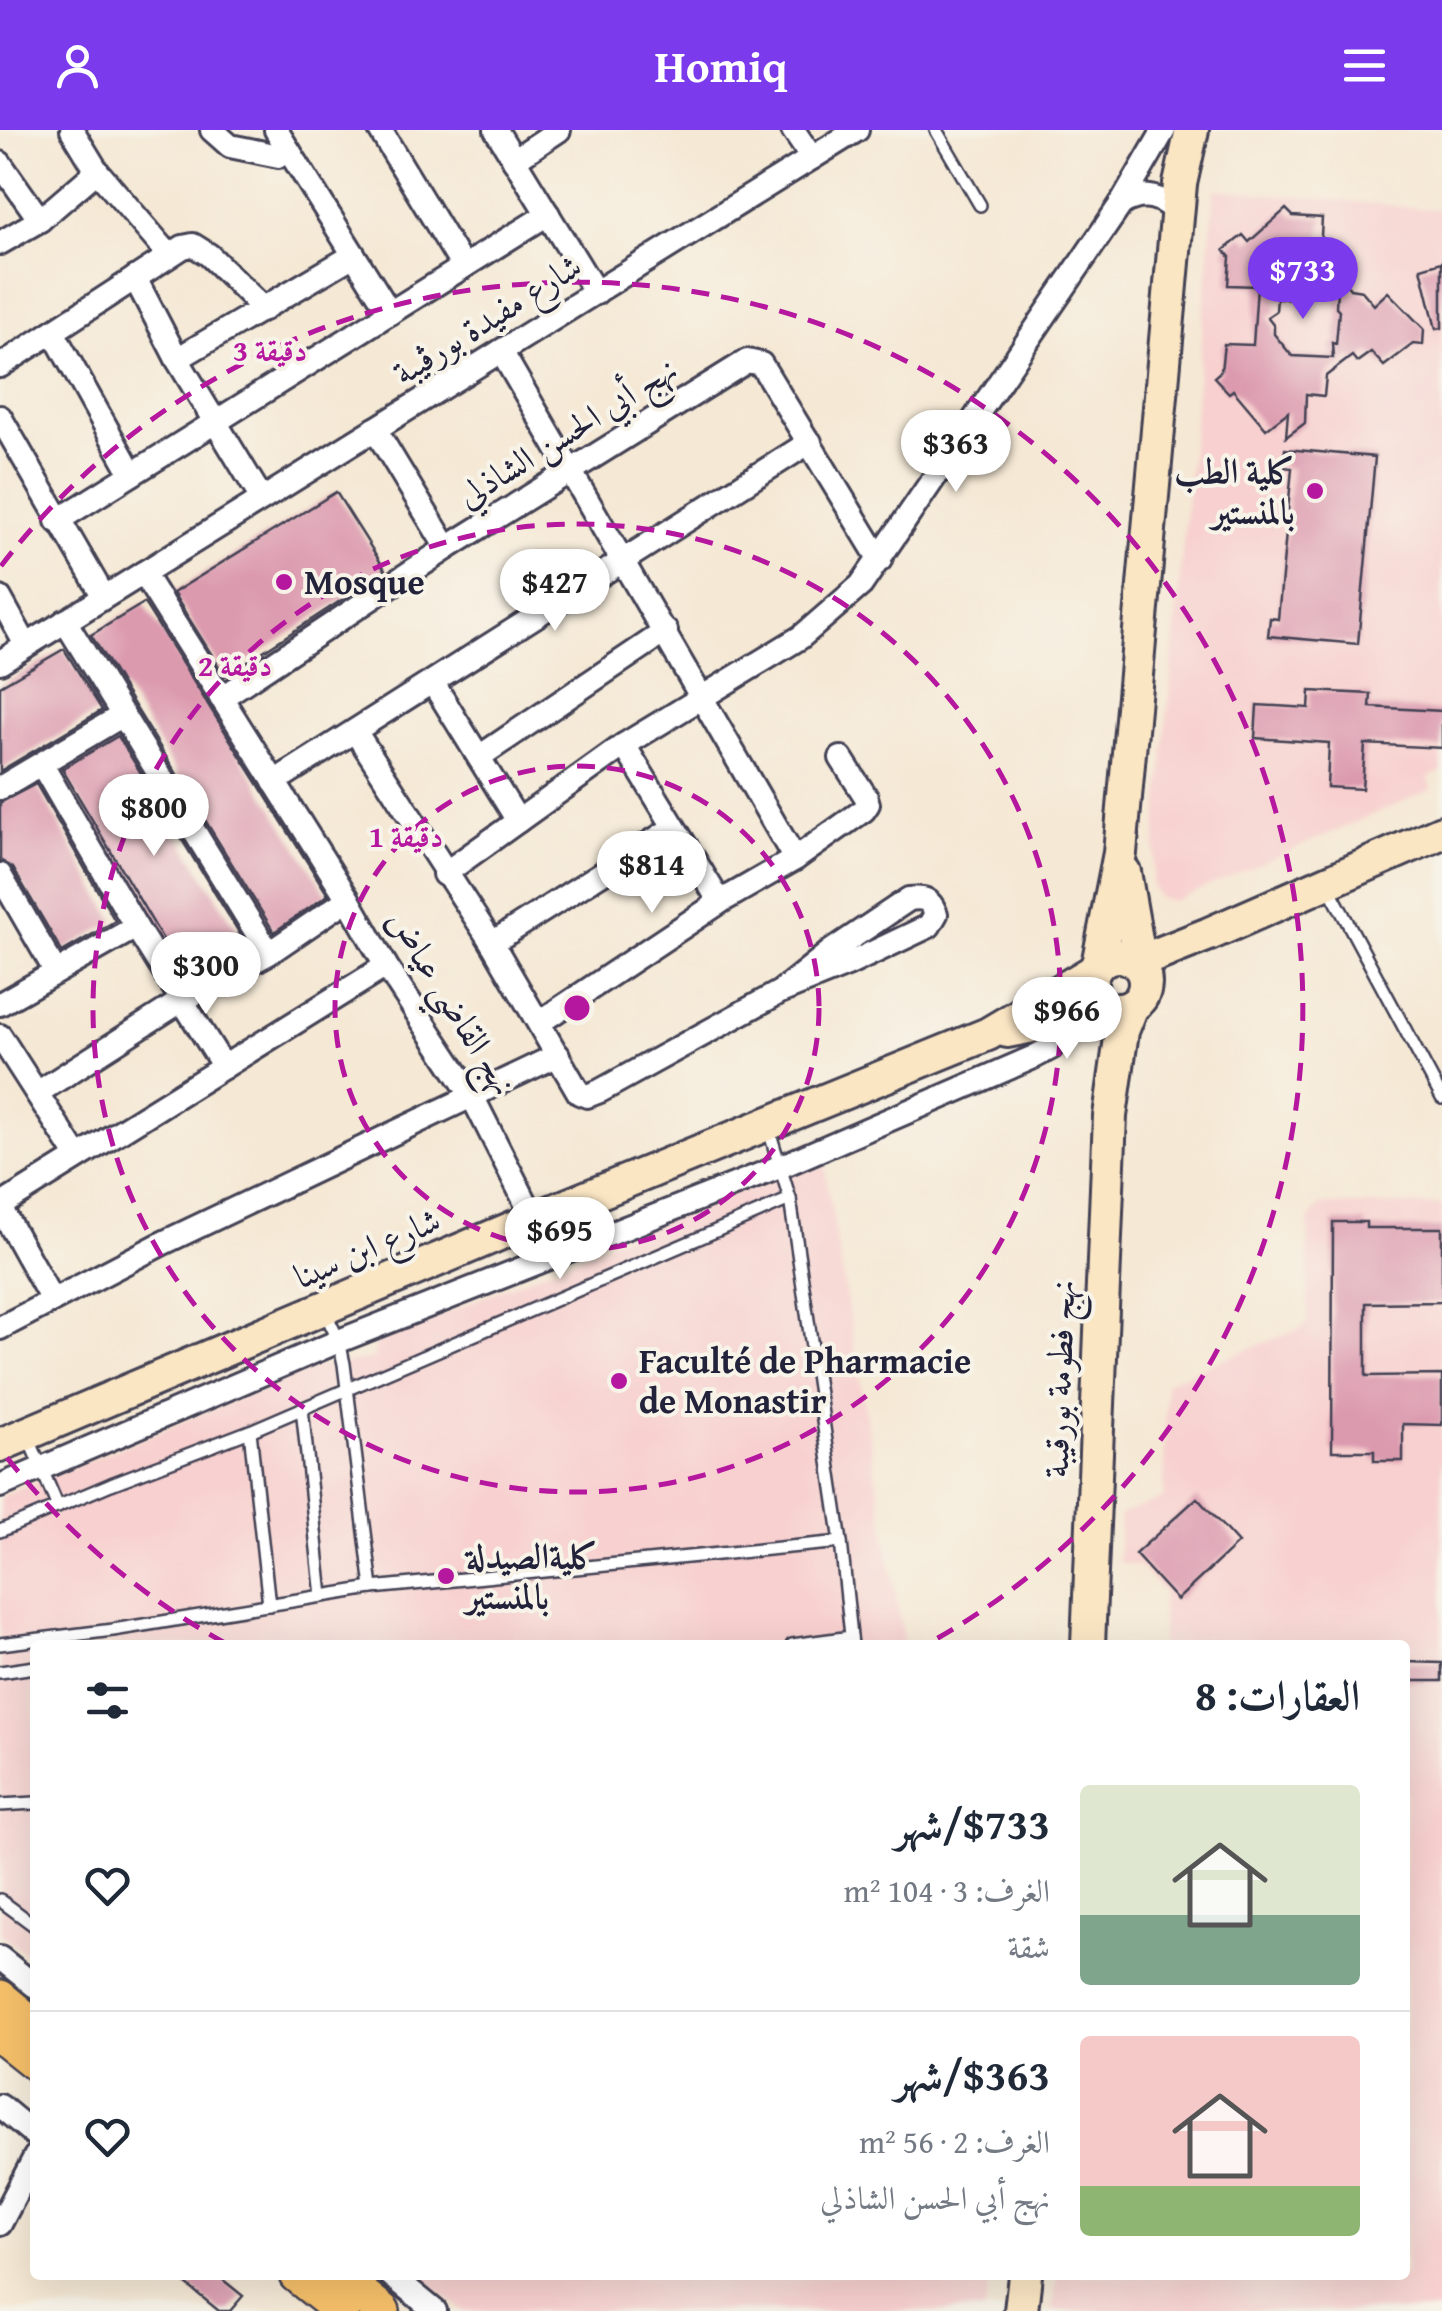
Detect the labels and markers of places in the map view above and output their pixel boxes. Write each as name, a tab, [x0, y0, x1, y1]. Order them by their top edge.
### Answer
pin: $733	[1244, 237, 1362, 322]
pin: $363	[897, 410, 1015, 495]
place label: كلية الطب بالمنستير	[1174, 445, 1295, 536]
marker: كلية الطب بالمنستير	[1304, 480, 1326, 502]
pin: $427	[496, 549, 614, 634]
place label: Mosque	[304, 556, 425, 607]
marker: Mosque	[273, 571, 295, 593]
pin: $800	[95, 774, 213, 859]
pin: $814	[593, 831, 711, 916]
pin: $300	[147, 932, 265, 1017]
pin: $966	[1008, 977, 1126, 1062]
centre of rings	[559, 990, 595, 1026]
pin: $695	[501, 1197, 619, 1282]
place label: Faculté de Pharmacie de Monastir	[639, 1335, 971, 1426]
marker: Faculté de Pharmacie de Monastir	[608, 1370, 630, 1392]
place label: كليةالصيدلة بالمنستير	[462, 1530, 598, 1621]
marker: كليةالصيدلة بالمنستير	[435, 1565, 457, 1587]

